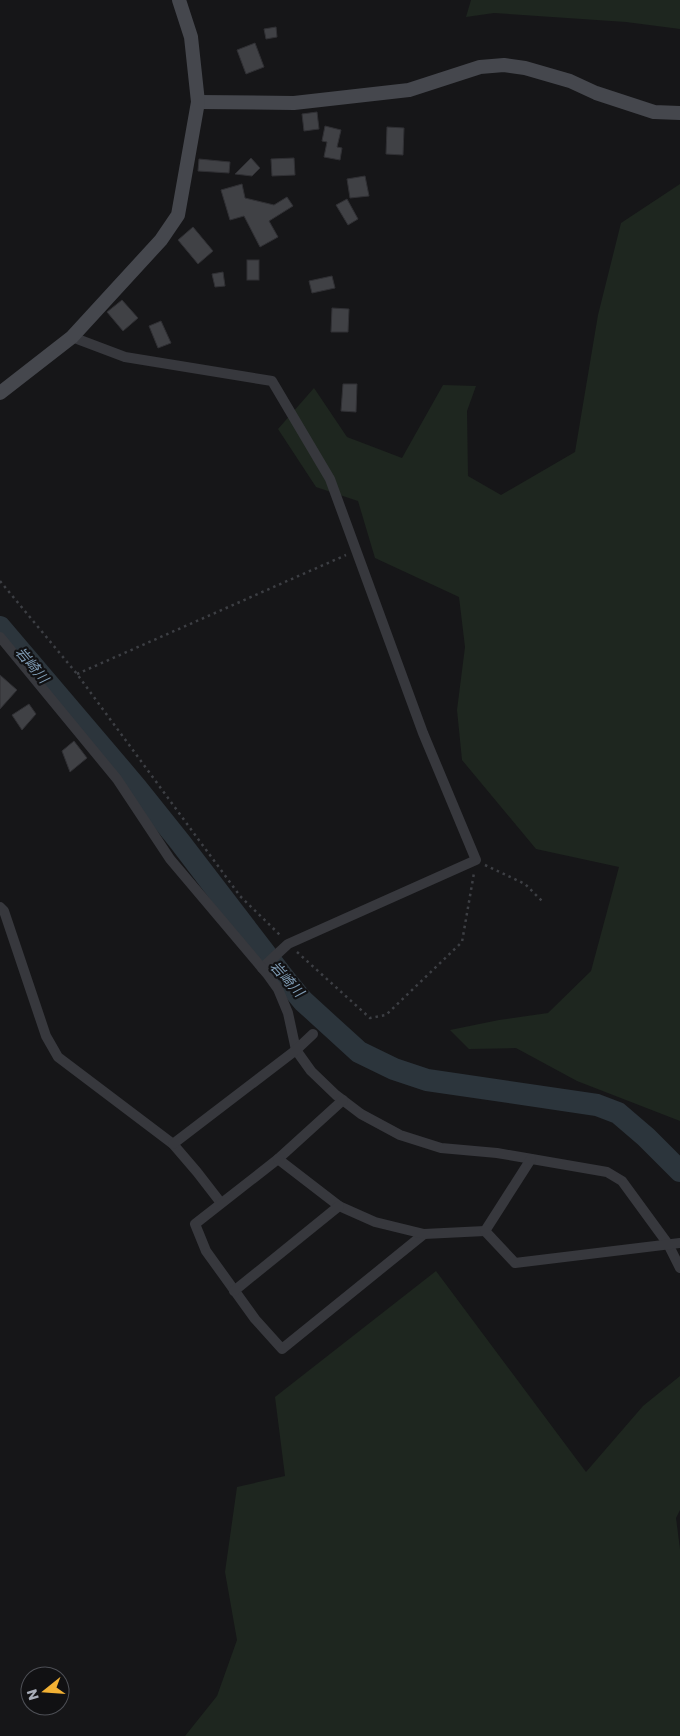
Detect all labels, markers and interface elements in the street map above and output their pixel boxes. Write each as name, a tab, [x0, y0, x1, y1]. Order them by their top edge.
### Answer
water label: 岩崎川	[11, 642, 54, 689]
water label: 岩崎川	[266, 957, 310, 1003]
north arrow	[20, 1666, 70, 1716]
text: N	[21, 1687, 44, 1703]

